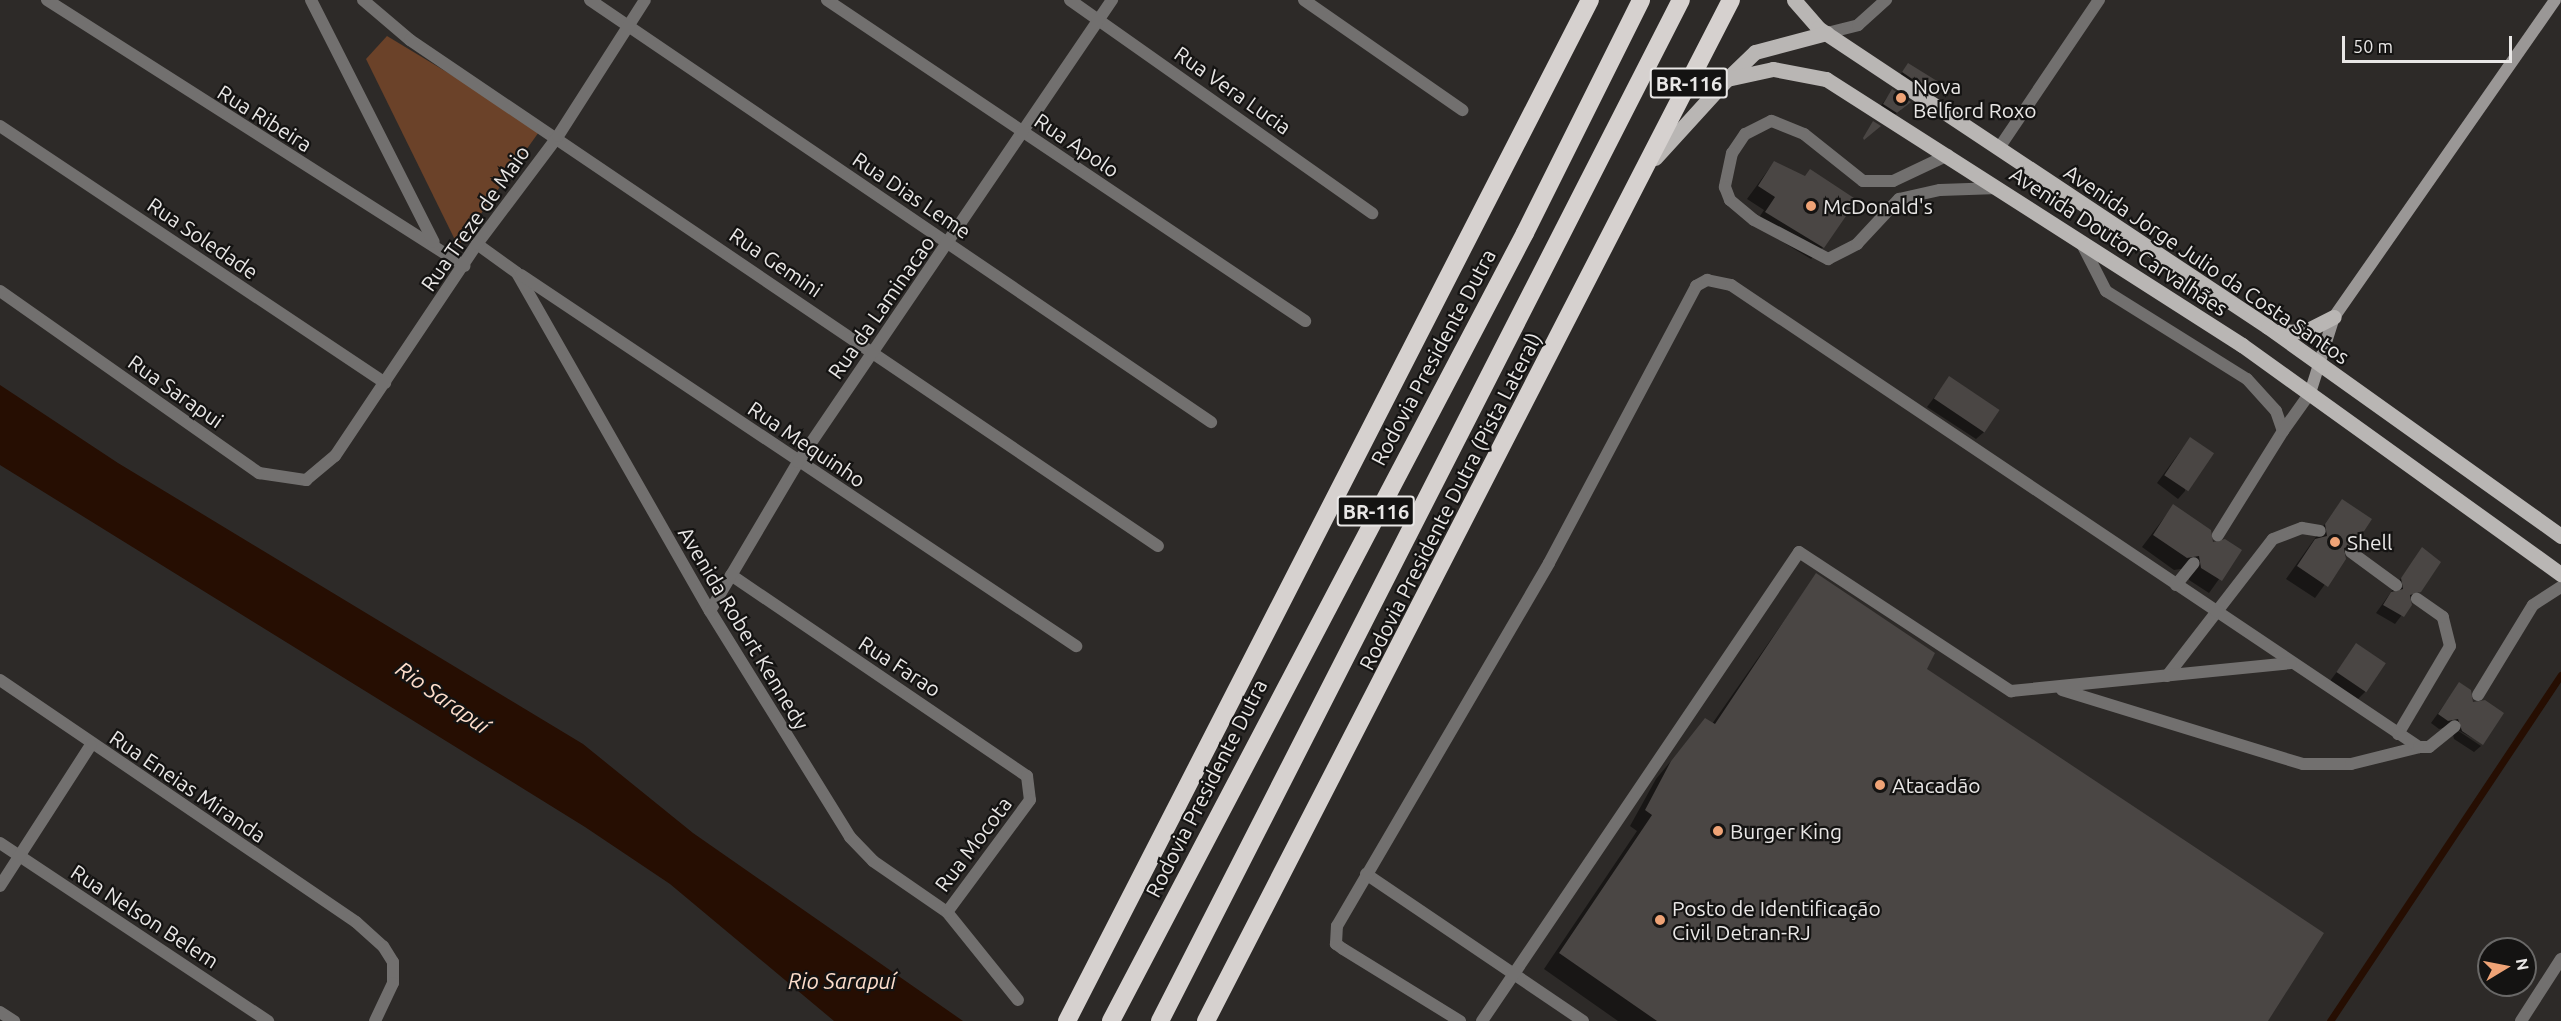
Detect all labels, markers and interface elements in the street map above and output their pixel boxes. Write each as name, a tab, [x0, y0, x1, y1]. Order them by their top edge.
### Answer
scale bar	[2345, 24, 2514, 62]
text: 50 m	[2353, 36, 2393, 56]
street label: Rua Vera Lucia	[1170, 40, 1296, 140]
road number: BR-116	[1648, 66, 1730, 100]
place label: Nova Belford Roxo	[1913, 73, 2036, 123]
street label: Rua Ribeira	[213, 79, 317, 157]
marker: Nova Belford Roxo	[1894, 91, 1908, 105]
street label: Rua Apolo	[1030, 108, 1124, 182]
street label: Rua Treze de Maio	[415, 140, 535, 296]
street label: Rua Dias Leme	[848, 146, 976, 244]
street label: Avenida Jorge Julio da Costa Santos	[2060, 159, 2354, 369]
street label: Avenida Doutor Carvalhães	[2005, 161, 2233, 321]
street label: Rua Soledade	[143, 192, 263, 284]
place label: McDonald's	[1823, 193, 1933, 219]
marker: McDonald's	[1804, 199, 1818, 213]
street label: Rua Gemini	[725, 222, 827, 302]
street label: Rua da Laminacao	[822, 231, 940, 383]
street label: Rodovia Presidente Dutra	[1365, 245, 1501, 469]
street label: Rodovia Presidente Dutra (Pista Lateral)	[1354, 328, 1546, 674]
street label: Rua Sarapui	[123, 349, 229, 433]
street label: Rua Mequinho	[744, 395, 870, 493]
road number: BR-116	[1336, 494, 1416, 528]
street label: Avenida Robert Kennedy	[673, 522, 815, 734]
place label: Shell	[2347, 529, 2393, 555]
marker: Shell	[2328, 535, 2342, 549]
street label: Rua Farao	[854, 630, 946, 702]
water label: Rio Sarapuí	[391, 655, 495, 739]
street label: Rodovia Presidente Dutra	[1140, 675, 1272, 901]
street label: Rua Eneias Miranda	[105, 724, 271, 848]
place label: Atacadão	[1892, 772, 1981, 798]
marker: Atacadão	[1873, 778, 1887, 792]
street label: Rua Mocota	[929, 792, 1017, 896]
place label: Burger King	[1730, 818, 1842, 844]
marker: Burger King	[1711, 824, 1725, 838]
street label: Rua Nelson Belem	[66, 859, 224, 973]
place label: Posto de Identificação Civil Detran-RJ	[1672, 895, 1881, 945]
marker: Posto de Identificação Civil Detran-RJ	[1653, 913, 1667, 927]
north arrow	[2477, 937, 2537, 997]
text: N	[2513, 957, 2533, 972]
water label: Rio Sarapuí	[788, 968, 896, 994]

